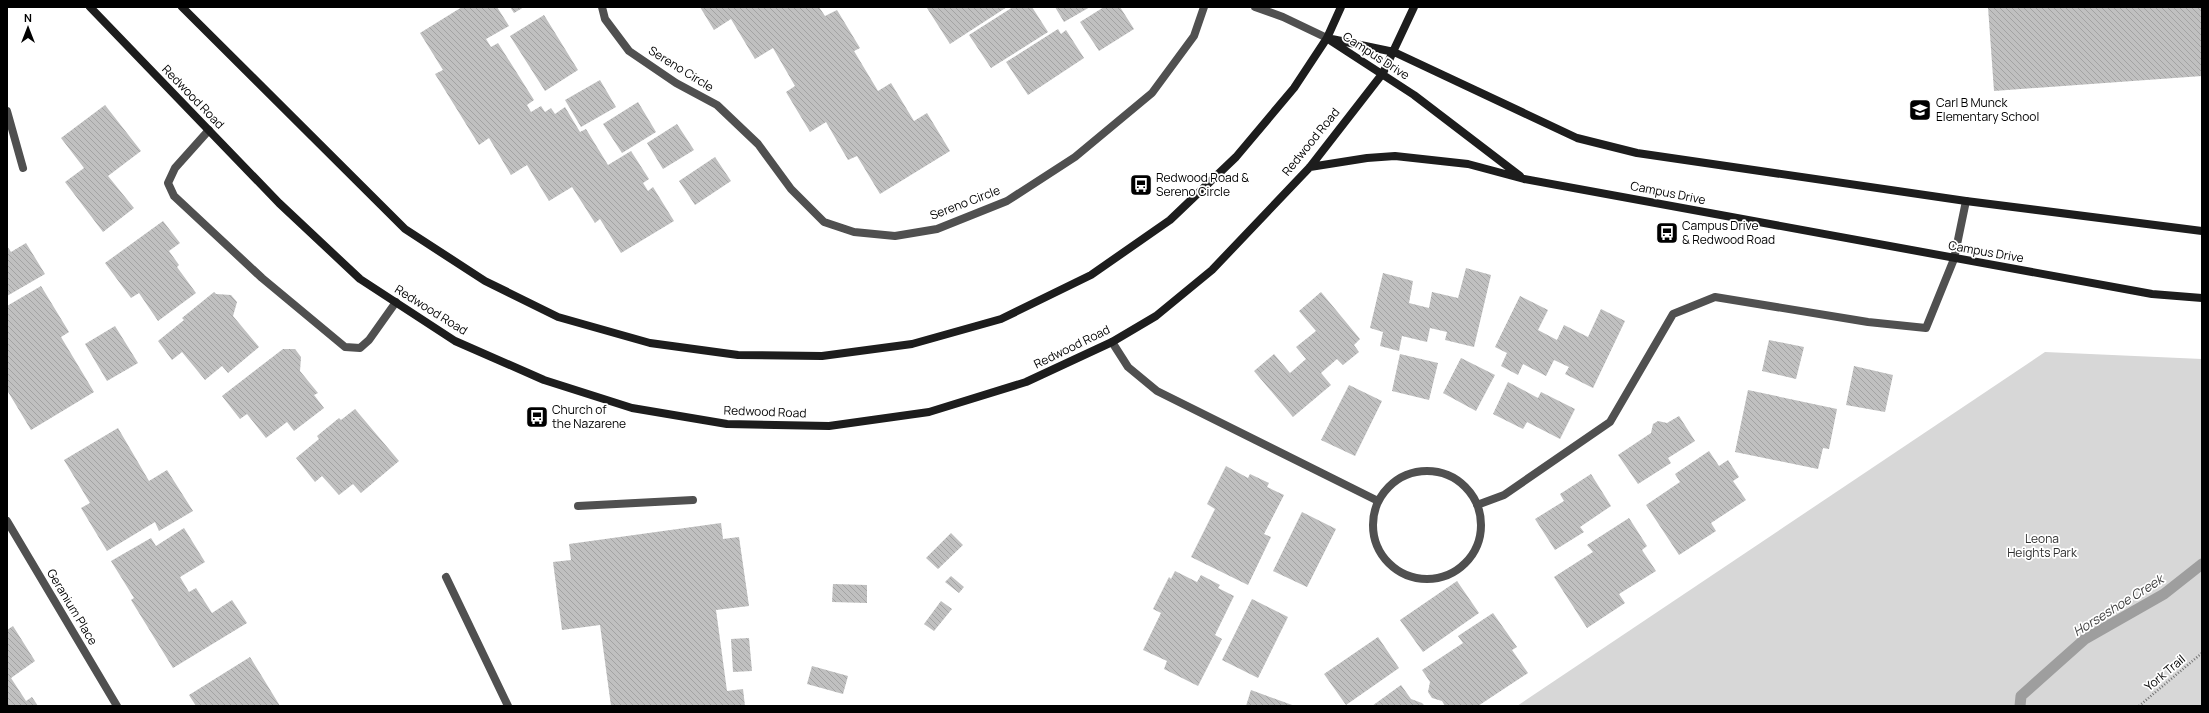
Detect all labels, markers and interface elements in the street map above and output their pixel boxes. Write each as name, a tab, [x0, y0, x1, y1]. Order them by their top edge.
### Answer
north arrow	[8, 8, 48, 48]
text: N	[24, 10, 32, 25]
street label: Campus Drive	[1340, 28, 1413, 84]
street label: Sereno Circle	[645, 42, 717, 95]
street label: Redwood Road	[158, 61, 228, 132]
place label: Carl B Munck Elementary School	[1936, 94, 2039, 125]
school or university icon: Carl B Munck Elementary School	[1907, 97, 1933, 123]
street label: Redwood Road	[1278, 104, 1343, 179]
place label: Redwood Road & Sereno Circle	[1156, 169, 1249, 200]
bus stop icon: Redwood Road & Sereno Circle	[1128, 172, 1154, 198]
street label: Campus Drive	[1629, 177, 1707, 208]
street label: Sereno Circle	[927, 181, 1002, 224]
place label: Campus Drive & Redwood Road	[1682, 217, 1775, 248]
bus stop icon: Campus Drive & Redwood Road	[1654, 220, 1680, 246]
street label: Campus Drive	[1947, 237, 2025, 267]
street label: Redwood Road	[392, 280, 471, 339]
street label: Redwood Road	[1031, 321, 1113, 372]
place label: Church of the Nazarene	[552, 401, 626, 432]
street label: Redwood Road	[723, 402, 807, 421]
bus stop icon: Church of the Nazarene	[524, 404, 550, 430]
park label: Leona Heights Park	[2007, 530, 2078, 561]
street label: Geranium Place	[43, 565, 102, 648]
water label: Horseshoe Creek	[2069, 569, 2169, 640]
street label: York Trail	[2141, 651, 2189, 695]

